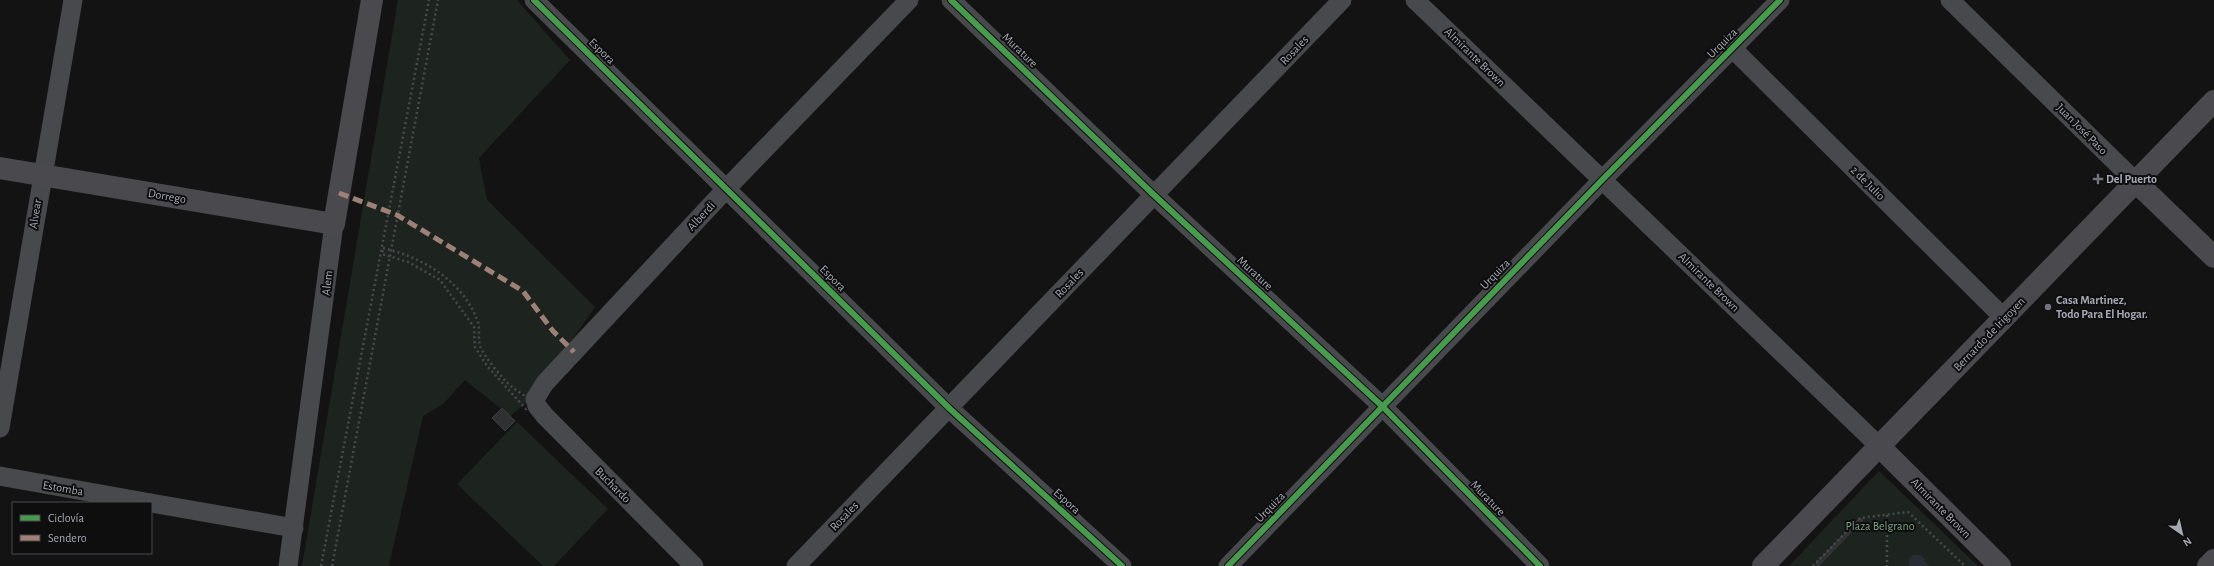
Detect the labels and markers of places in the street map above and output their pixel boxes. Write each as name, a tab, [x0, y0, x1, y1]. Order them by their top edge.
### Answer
place label: Del Puerto	[2106, 173, 2157, 185]
marker: Del Puerto	[2093, 174, 2103, 184]
place label: Casa Martinez, Todo Para El Hogar.	[2056, 294, 2148, 320]
marker: Casa Martinez, Todo Para El Hogar.	[2043, 302, 2053, 312]

